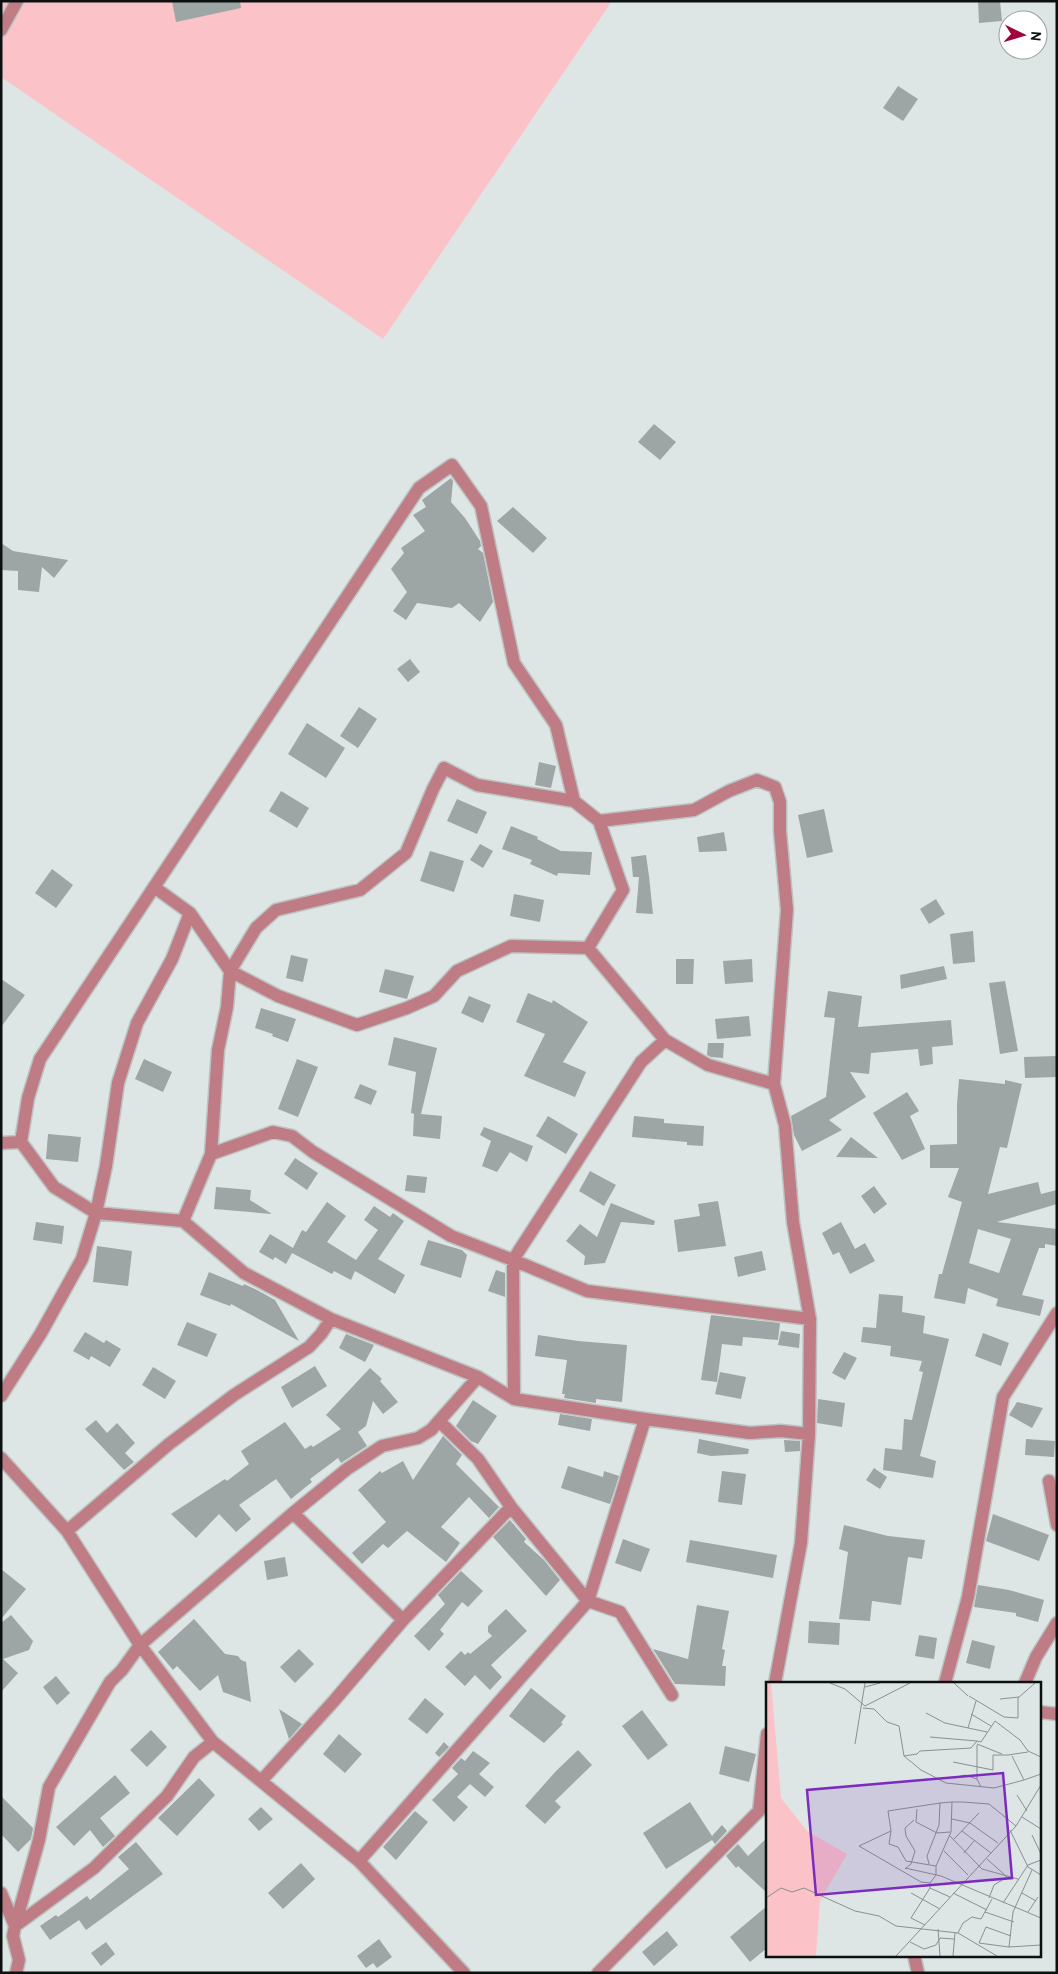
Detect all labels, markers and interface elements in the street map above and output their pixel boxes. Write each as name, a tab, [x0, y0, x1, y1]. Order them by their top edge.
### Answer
north arrow	[998, 10, 1048, 60]
text: N	[1026, 30, 1043, 42]
inset map	[766, 1682, 1040, 1956]

